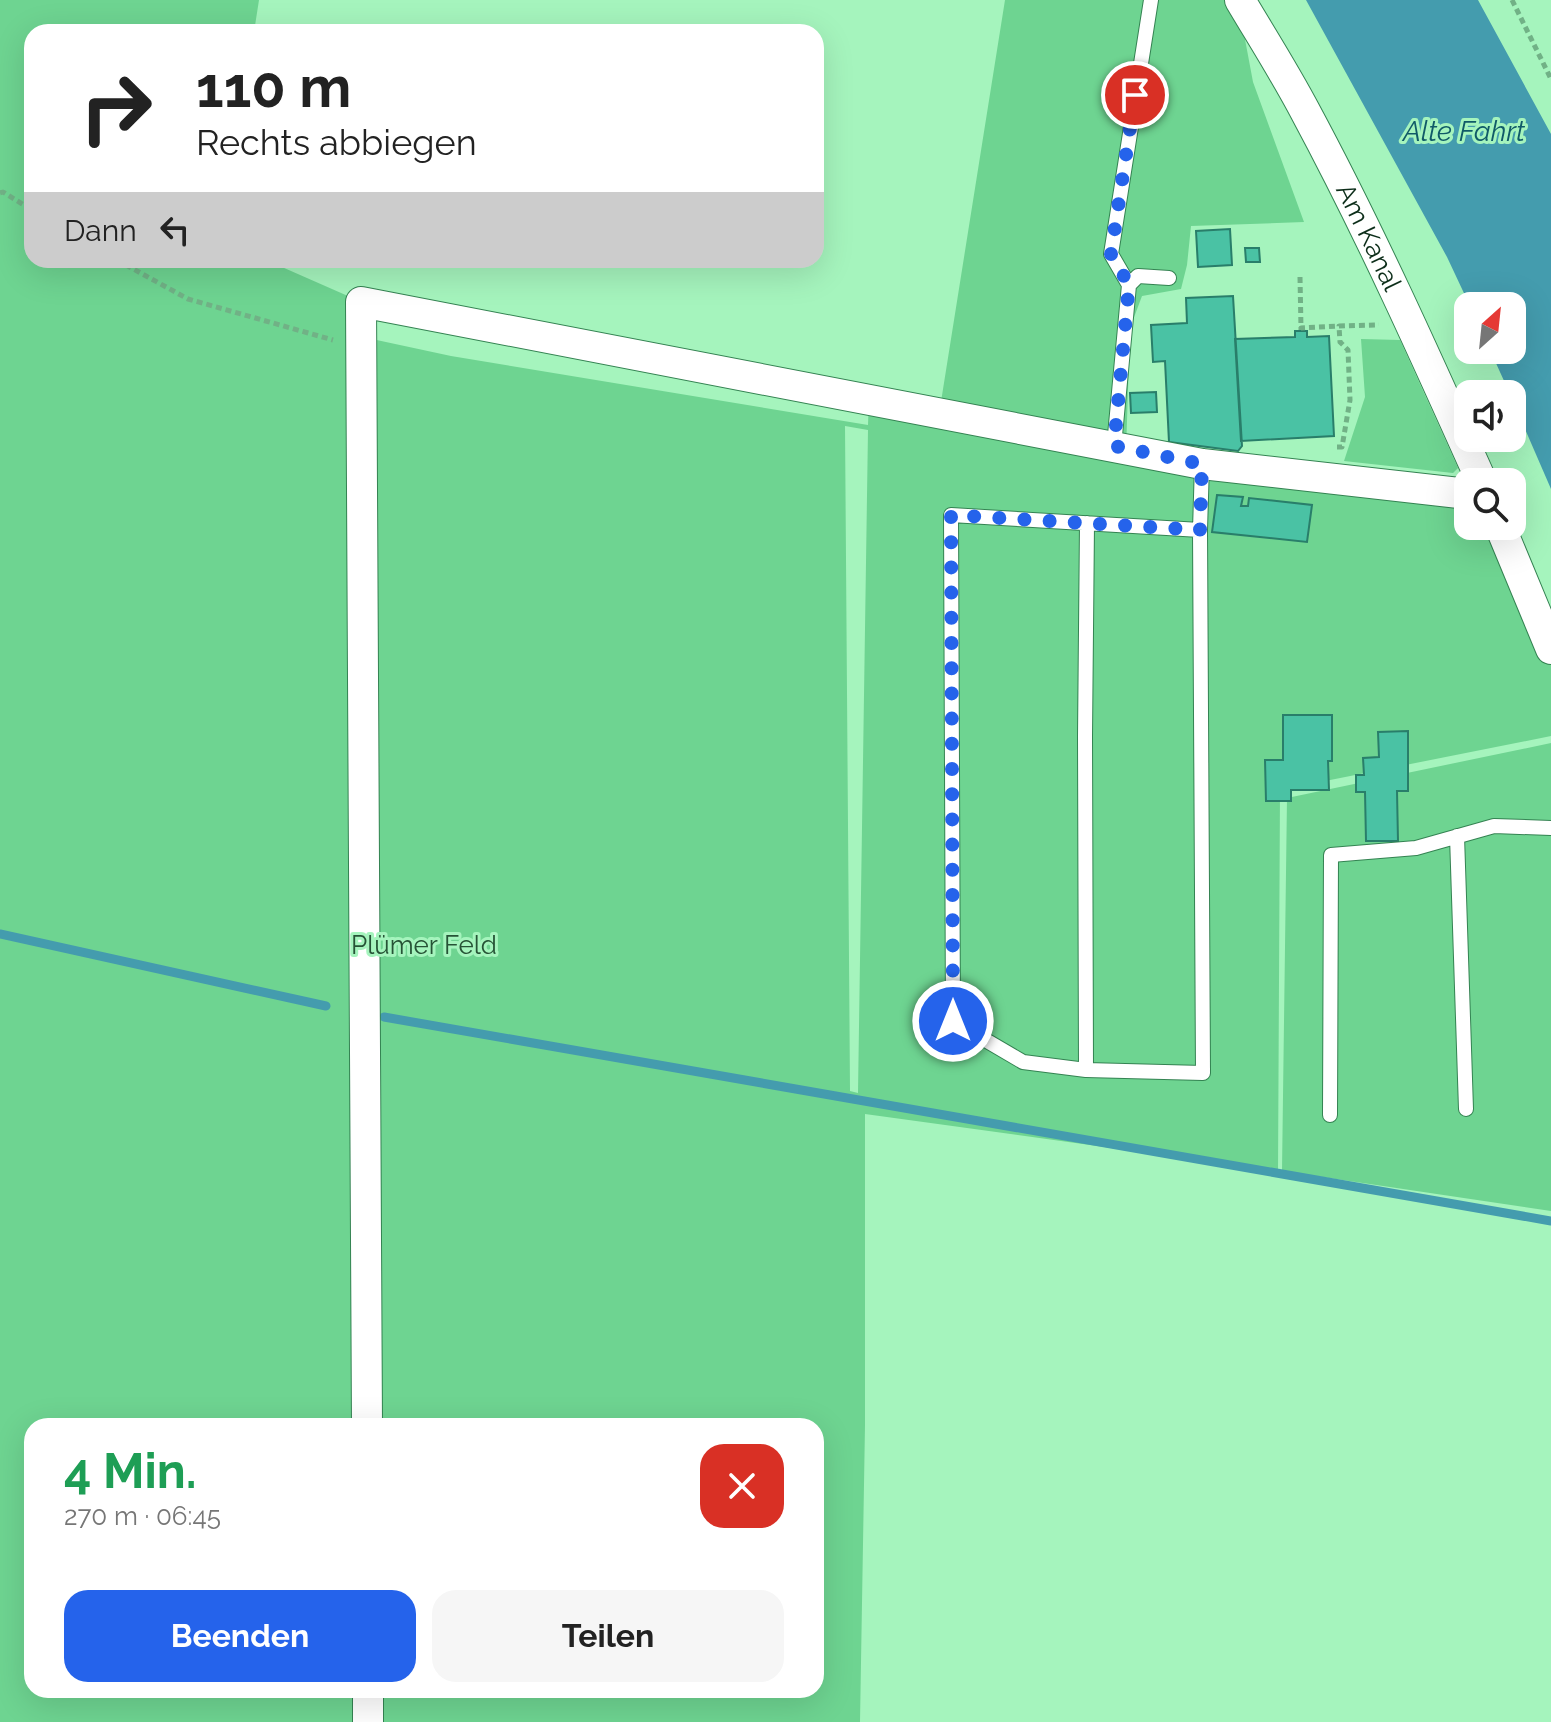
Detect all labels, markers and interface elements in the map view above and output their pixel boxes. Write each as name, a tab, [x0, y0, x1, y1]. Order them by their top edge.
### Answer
text: 110 m	[196, 54, 351, 120]
icon: right	[64, 56, 168, 160]
pin	[1101, 61, 1169, 129]
icon: arrive	[1113, 73, 1157, 117]
water label: Alte Fahrt	[1401, 115, 1526, 148]
text: Rechts abbiegen	[196, 121, 477, 163]
street label: Am Kanal	[1330, 178, 1408, 296]
icon: left	[153, 208, 197, 252]
text: Dann	[64, 213, 137, 248]
north arrow	[1454, 292, 1526, 364]
map controls	[1454, 292, 1526, 540]
button: sound	[1454, 380, 1526, 452]
button: search	[1454, 468, 1526, 540]
park label: Plümer Feld	[351, 930, 497, 960]
position arrow	[911, 979, 995, 1063]
text: 4 Min.	[64, 1443, 196, 1499]
button: close	[700, 1444, 784, 1528]
text: 270 m · 06:45	[64, 1501, 221, 1531]
button: Beenden	[64, 1590, 416, 1682]
button: Teilen	[432, 1590, 784, 1682]

